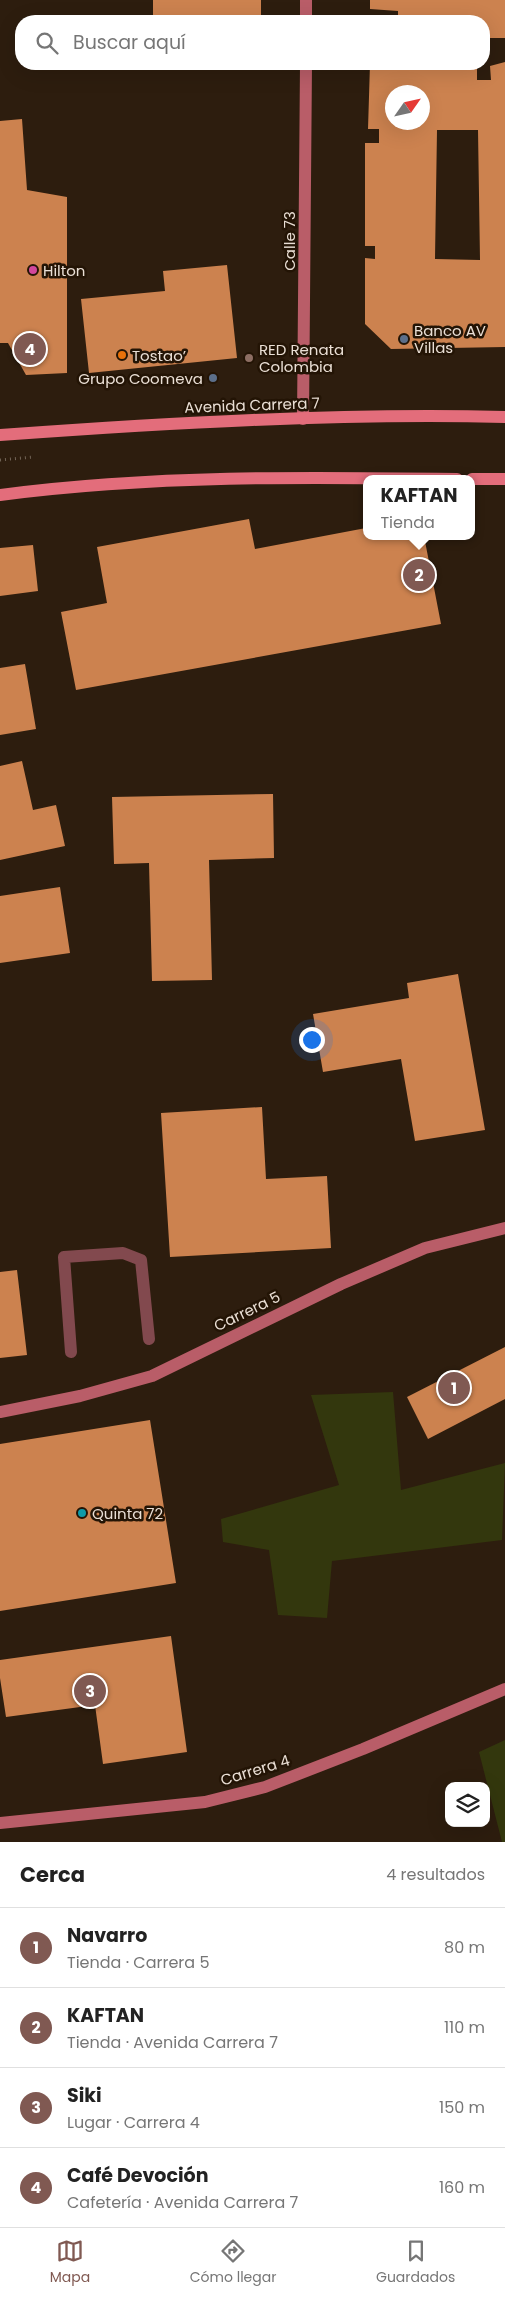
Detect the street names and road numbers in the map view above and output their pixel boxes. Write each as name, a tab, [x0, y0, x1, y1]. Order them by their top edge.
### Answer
street label: Calle 73	[279, 211, 300, 271]
street label: Avenida Carrera 7	[184, 392, 320, 418]
street label: Carrera 5	[210, 1286, 284, 1336]
street label: Carrera 4	[218, 1750, 292, 1790]

